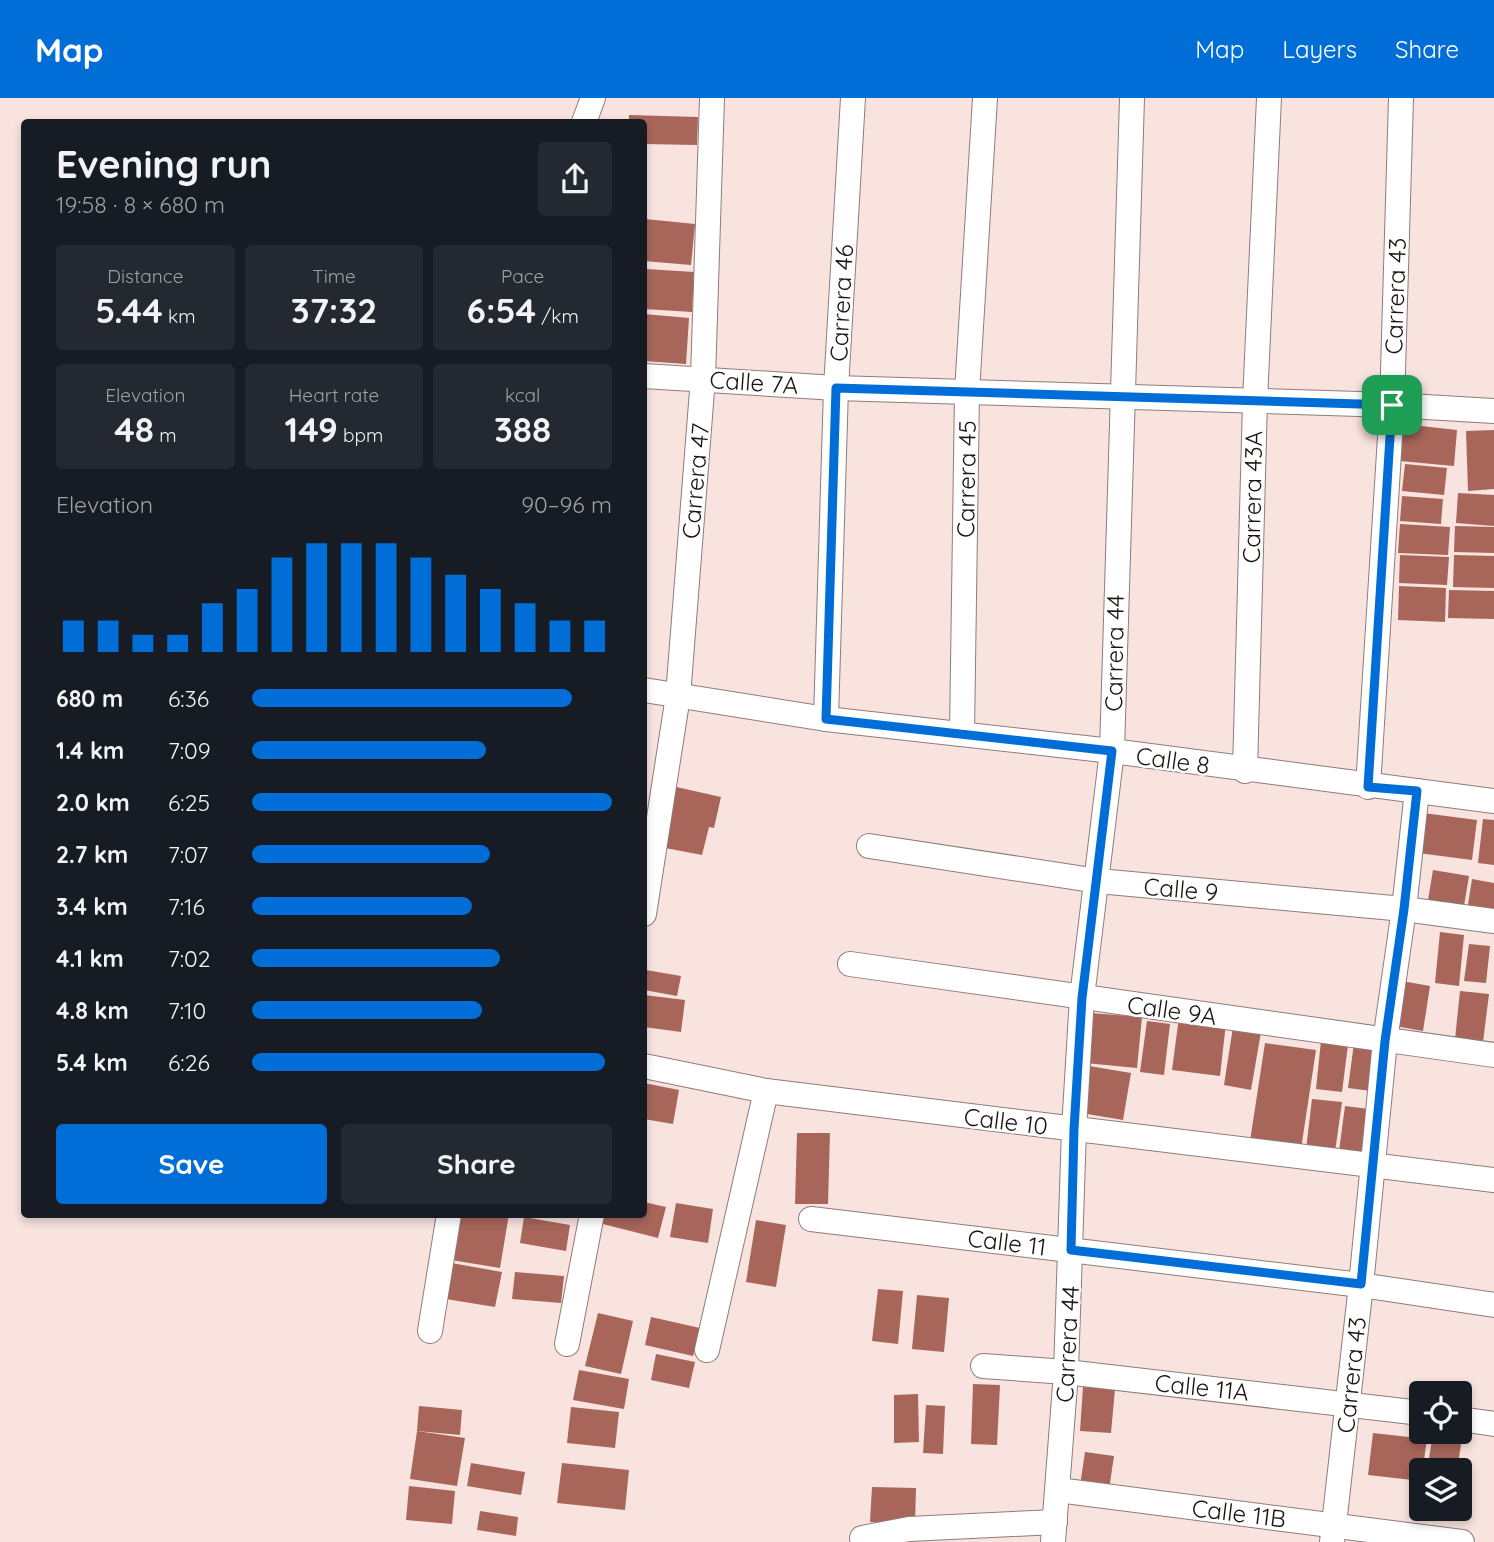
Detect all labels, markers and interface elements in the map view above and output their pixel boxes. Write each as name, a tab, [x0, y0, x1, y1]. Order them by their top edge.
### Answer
text: Map	[35, 29, 103, 70]
text: Map	[1195, 34, 1244, 64]
text: Layers	[1282, 34, 1357, 64]
text: Share	[1395, 34, 1459, 64]
text: Evening run	[56, 140, 271, 188]
button: share	[538, 142, 612, 216]
text: 19:58 · 8 × 680 m	[56, 190, 225, 219]
street label: Carrera 43	[1378, 237, 1412, 355]
street label: Carrera 46	[823, 244, 859, 362]
text: Distance	[107, 264, 183, 288]
text: Time	[312, 264, 356, 288]
text: Pace	[501, 264, 544, 288]
text: 5.44	[95, 288, 163, 332]
text: 37:32	[291, 288, 377, 332]
text: 6:54	[467, 288, 536, 332]
text: km	[163, 304, 195, 328]
text: /km	[536, 304, 579, 328]
street label: Calle 7A	[709, 364, 799, 400]
pin	[1362, 375, 1422, 435]
text: Elevation	[105, 383, 185, 407]
text: Heart rate	[289, 383, 379, 407]
text: kcal	[505, 383, 540, 407]
icon: arrive	[1373, 386, 1411, 424]
text: 48	[114, 407, 154, 451]
text: 149	[285, 407, 338, 451]
text: 388	[494, 407, 551, 451]
street label: Carrera 45	[950, 420, 982, 538]
street label: Carrera 47	[675, 422, 715, 540]
text: m	[154, 423, 176, 447]
text: bpm	[338, 423, 383, 447]
street label: Carrera 43A	[1236, 430, 1268, 564]
text: Elevation	[56, 490, 153, 519]
text: 90–96 m	[521, 490, 612, 519]
street label: Carrera 44	[1098, 594, 1130, 712]
text: 680 m	[56, 684, 123, 713]
text: 6:36	[168, 684, 209, 713]
text: 1.4 km	[56, 736, 124, 765]
text: 7:09	[168, 736, 211, 765]
street label: Calle 8	[1134, 740, 1212, 780]
text: 2.0 km	[56, 788, 130, 817]
text: 6:25	[168, 788, 210, 817]
text: 2.7 km	[56, 840, 128, 869]
text: 7:07	[168, 840, 208, 869]
street label: Calle 9	[1143, 871, 1219, 907]
text: 3.4 km	[56, 892, 128, 921]
text: 7:16	[168, 892, 205, 921]
text: 4.1 km	[56, 944, 124, 973]
text: 7:02	[168, 944, 211, 973]
street label: Calle 9A	[1125, 989, 1219, 1031]
text: 4.8 km	[56, 996, 129, 1025]
text: 7:10	[168, 996, 206, 1025]
text: 5.4 km	[56, 1048, 128, 1077]
text: 6:26	[168, 1048, 210, 1077]
street label: Calle 10	[962, 1101, 1050, 1141]
button: Save	[56, 1124, 327, 1204]
button: Share	[341, 1124, 612, 1204]
street label: Calle 11	[966, 1222, 1048, 1262]
street label: Carrera 44	[1049, 1285, 1085, 1403]
street label: Carrera 43	[1330, 1315, 1372, 1435]
street label: Calle 11A	[1153, 1367, 1251, 1407]
map controls	[1409, 1381, 1472, 1521]
button: locate	[1409, 1381, 1472, 1444]
button: layers	[1409, 1458, 1472, 1521]
street label: Calle 11B	[1190, 1492, 1288, 1534]

